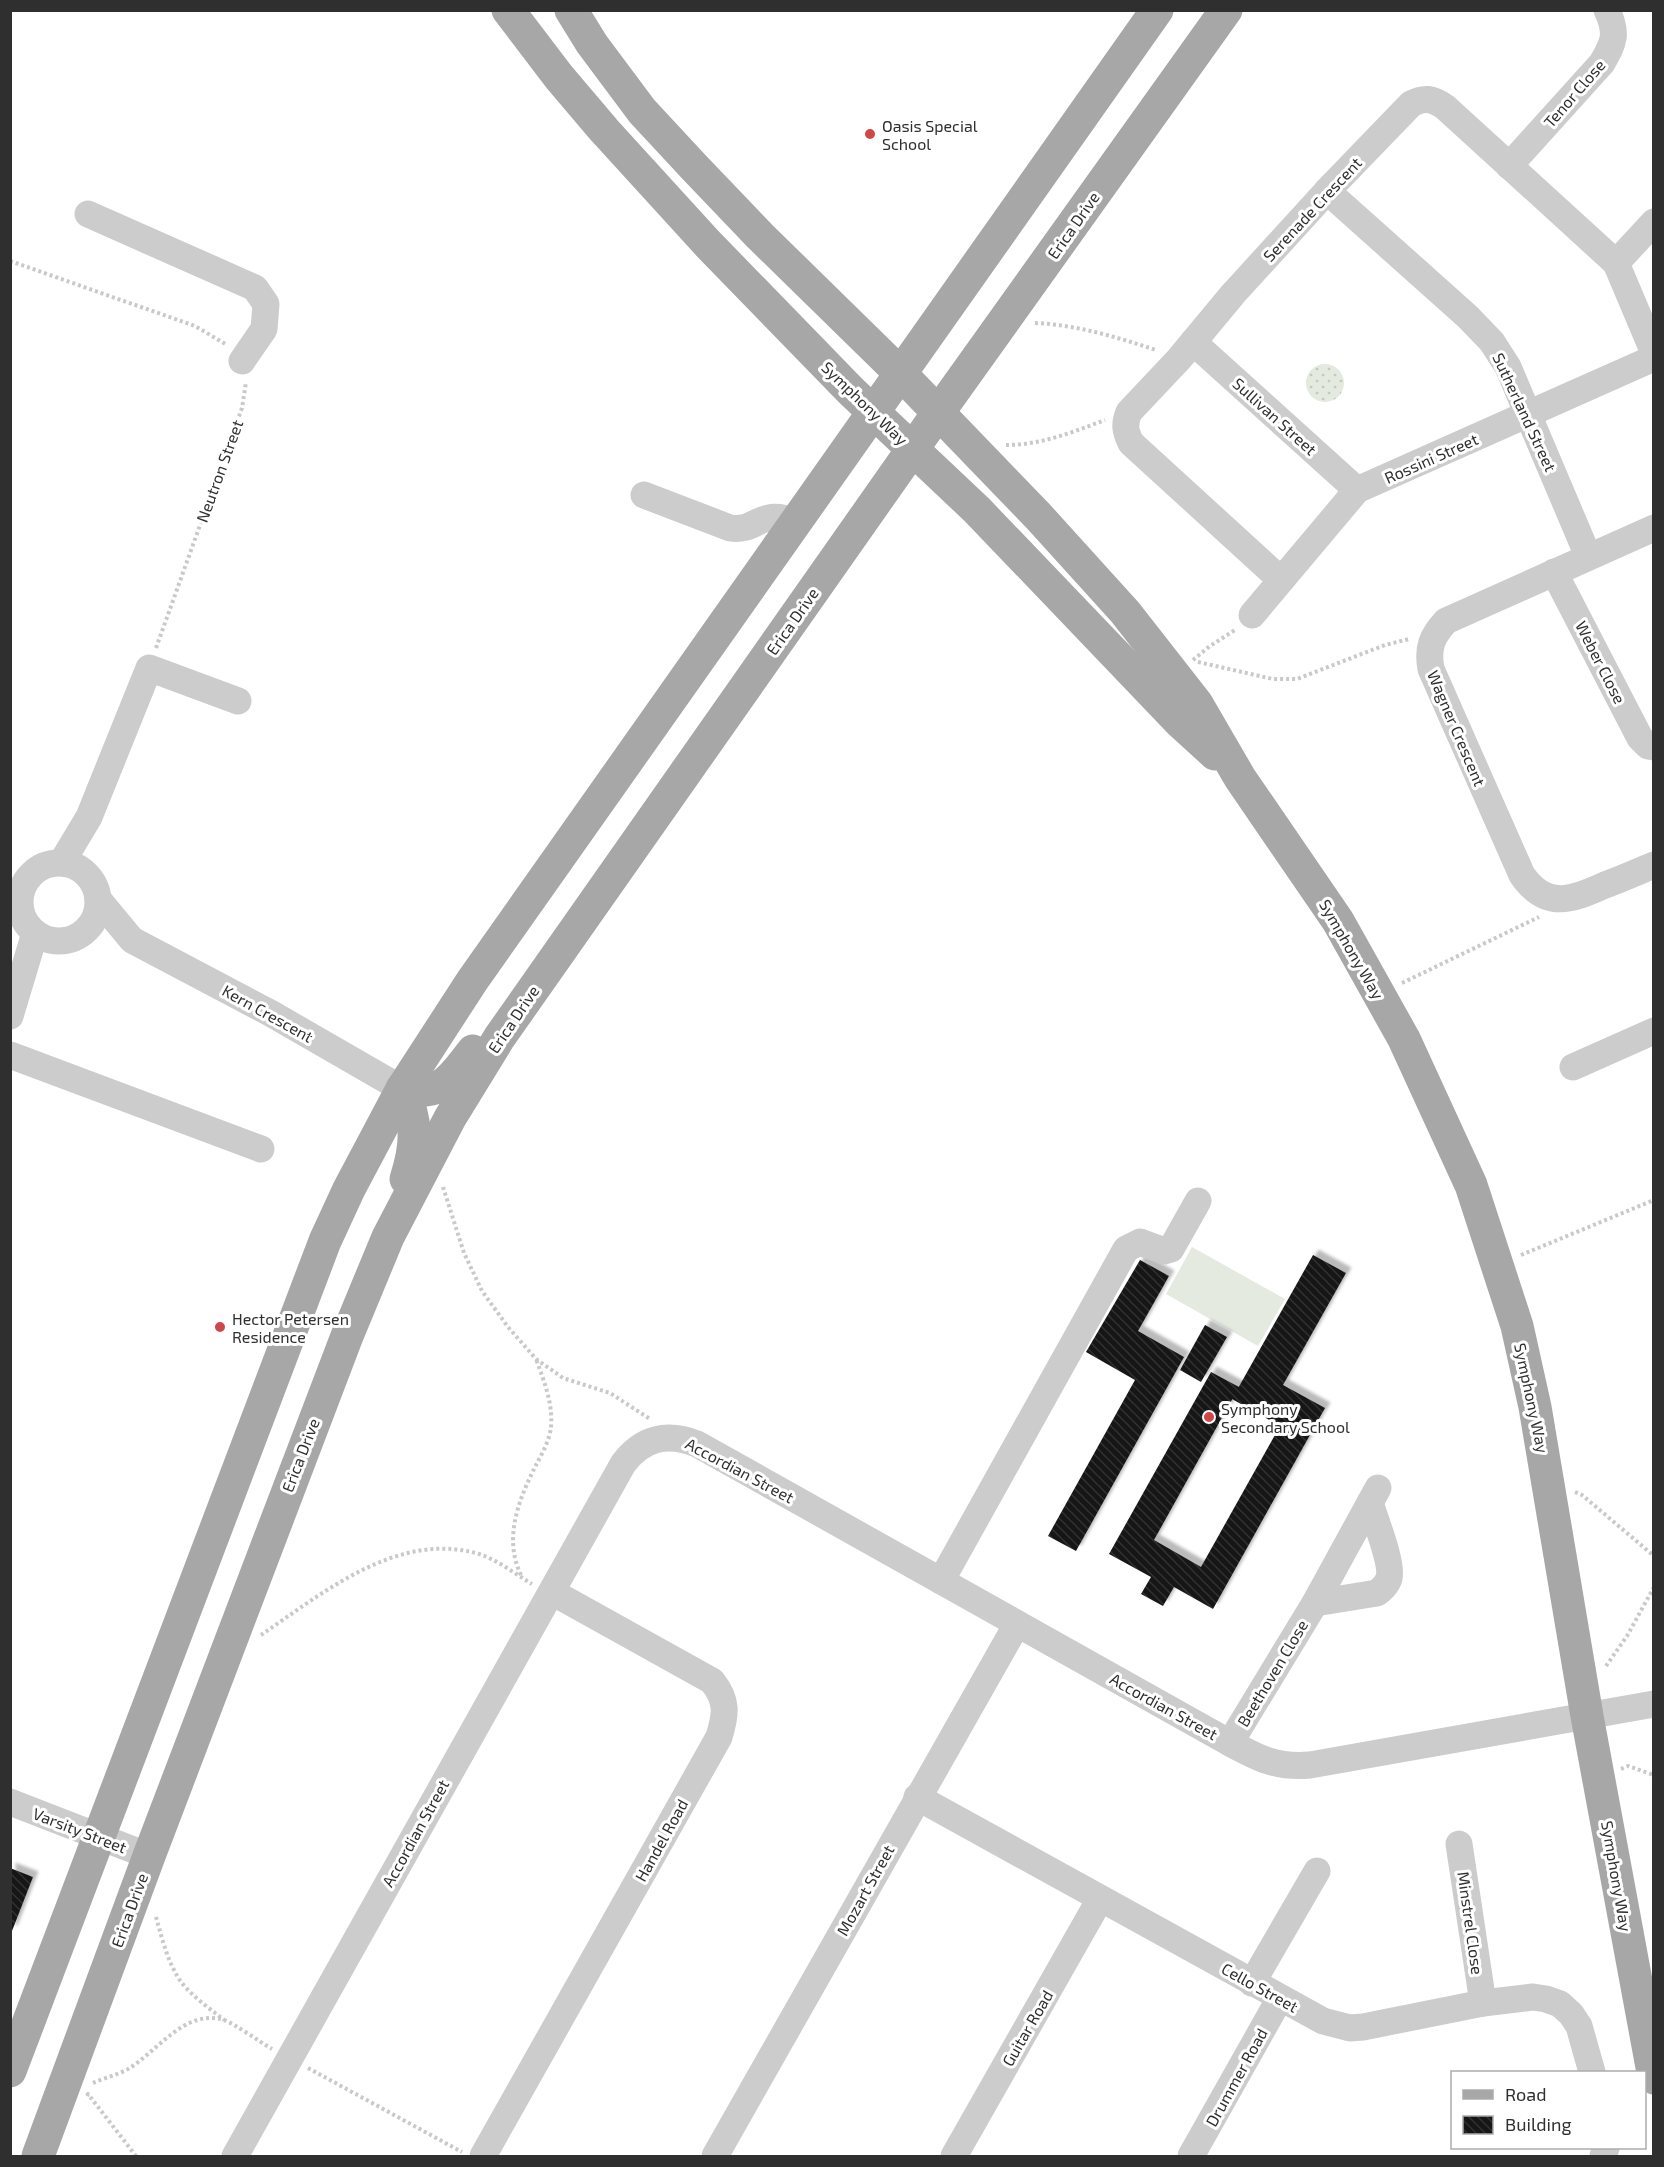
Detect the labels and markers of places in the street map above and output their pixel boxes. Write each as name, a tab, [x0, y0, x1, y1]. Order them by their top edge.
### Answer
place label: Oasis Special School	[882, 116, 978, 153]
marker: Oasis Special School	[863, 127, 877, 141]
place label: Hector Petersen Residence	[232, 1309, 349, 1346]
marker: Hector Petersen Residence	[213, 1320, 227, 1334]
place label: Symphony Secondary School	[1221, 1399, 1350, 1436]
marker: Symphony Secondary School	[1202, 1410, 1216, 1424]

